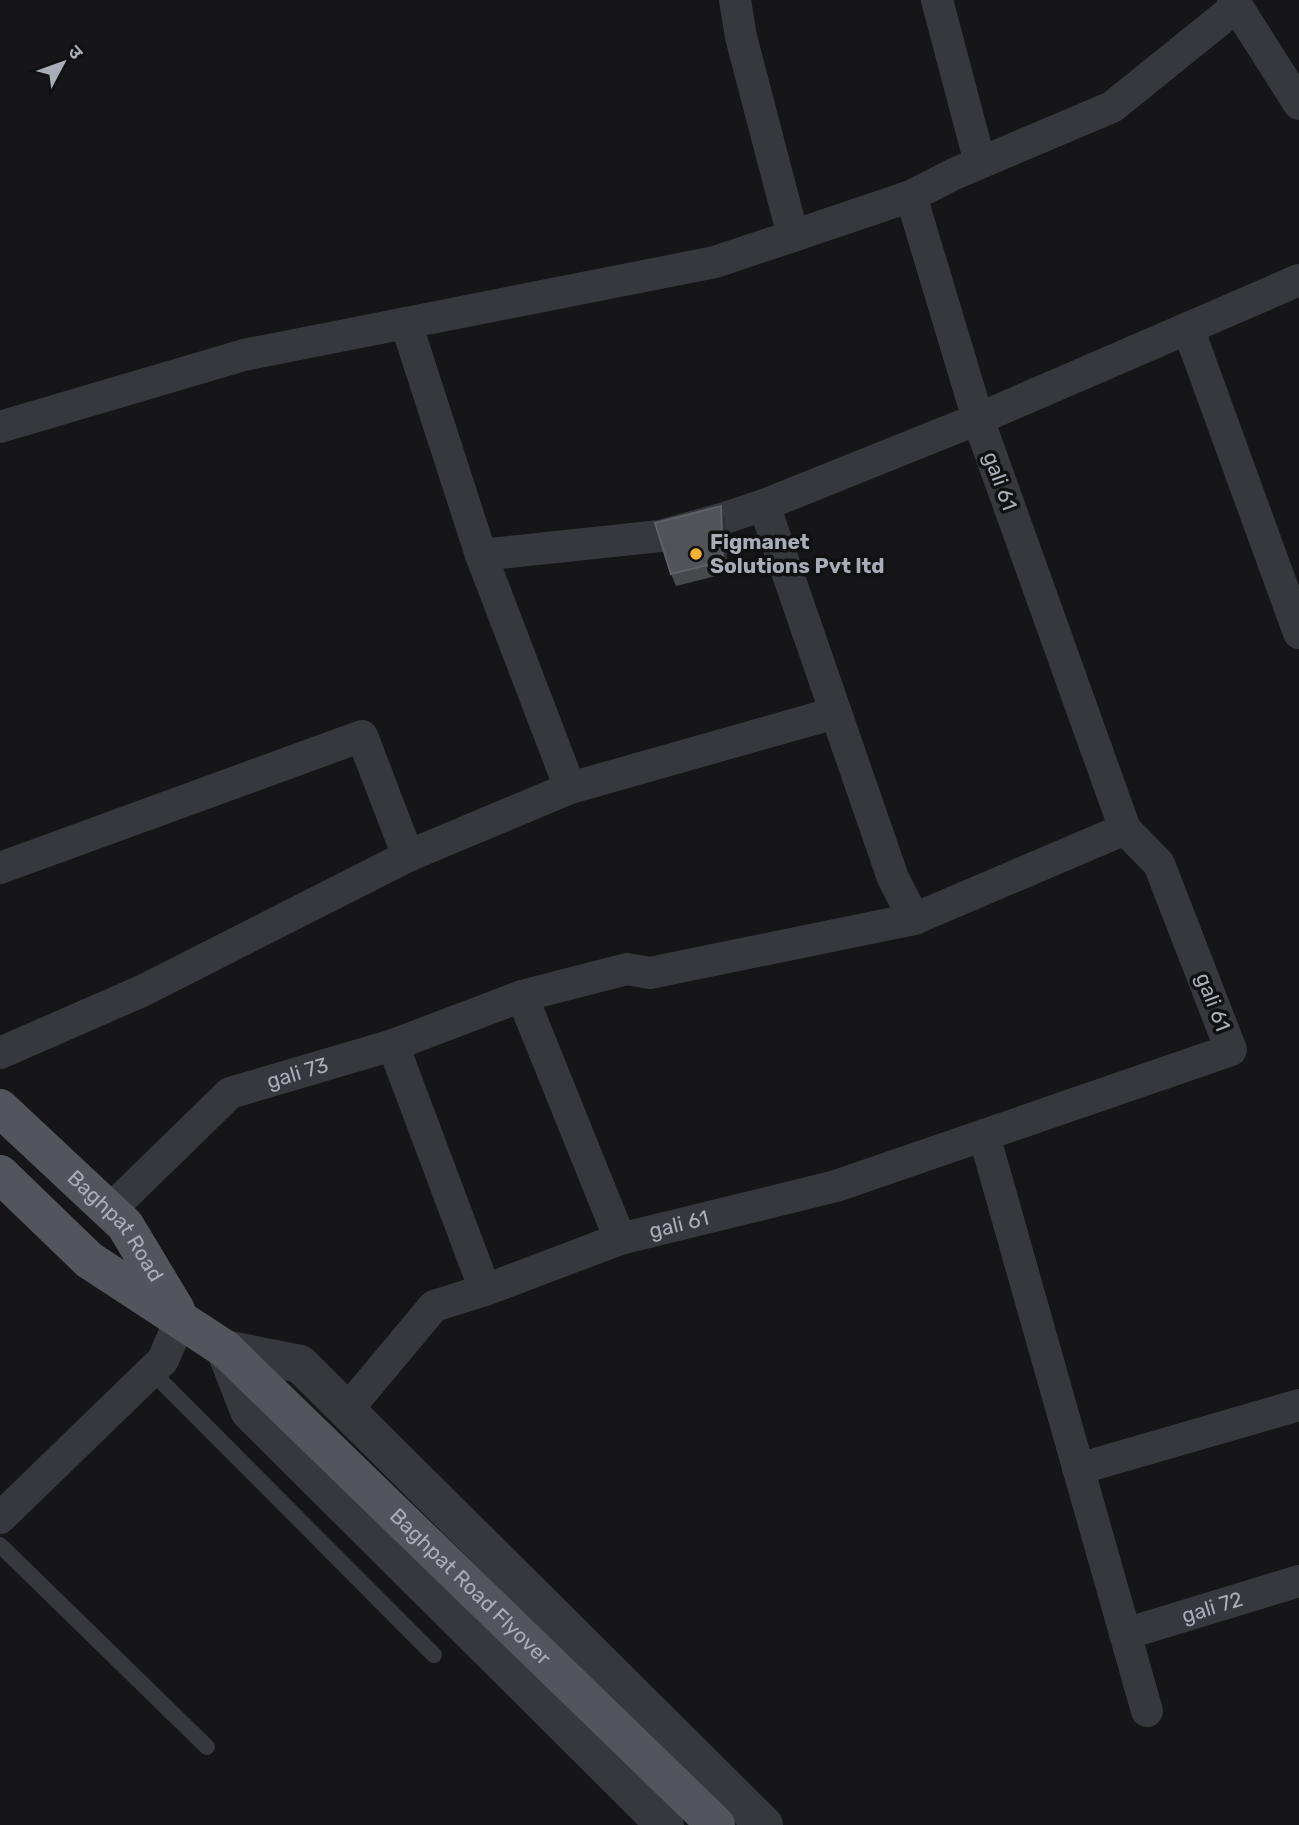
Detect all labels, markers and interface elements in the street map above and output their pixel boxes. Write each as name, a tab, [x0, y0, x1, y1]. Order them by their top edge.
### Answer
north arrow	[28, 28, 98, 98]
text: उ	[63, 40, 88, 65]
street label: gali 61	[978, 448, 1023, 514]
place label: Figmanet Solutions Pvt ltd	[710, 529, 885, 578]
marker: Figmanet Solutions Pvt ltd	[688, 546, 704, 562]
street label: gali 61	[1191, 969, 1236, 1035]
street label: gali 73	[264, 1052, 331, 1094]
street label: Baghpat Road	[63, 1165, 169, 1286]
street label: gali 61	[646, 1205, 711, 1243]
street label: Baghpat Road Flyover	[385, 1503, 556, 1670]
street label: gali 72	[1178, 1586, 1245, 1628]

